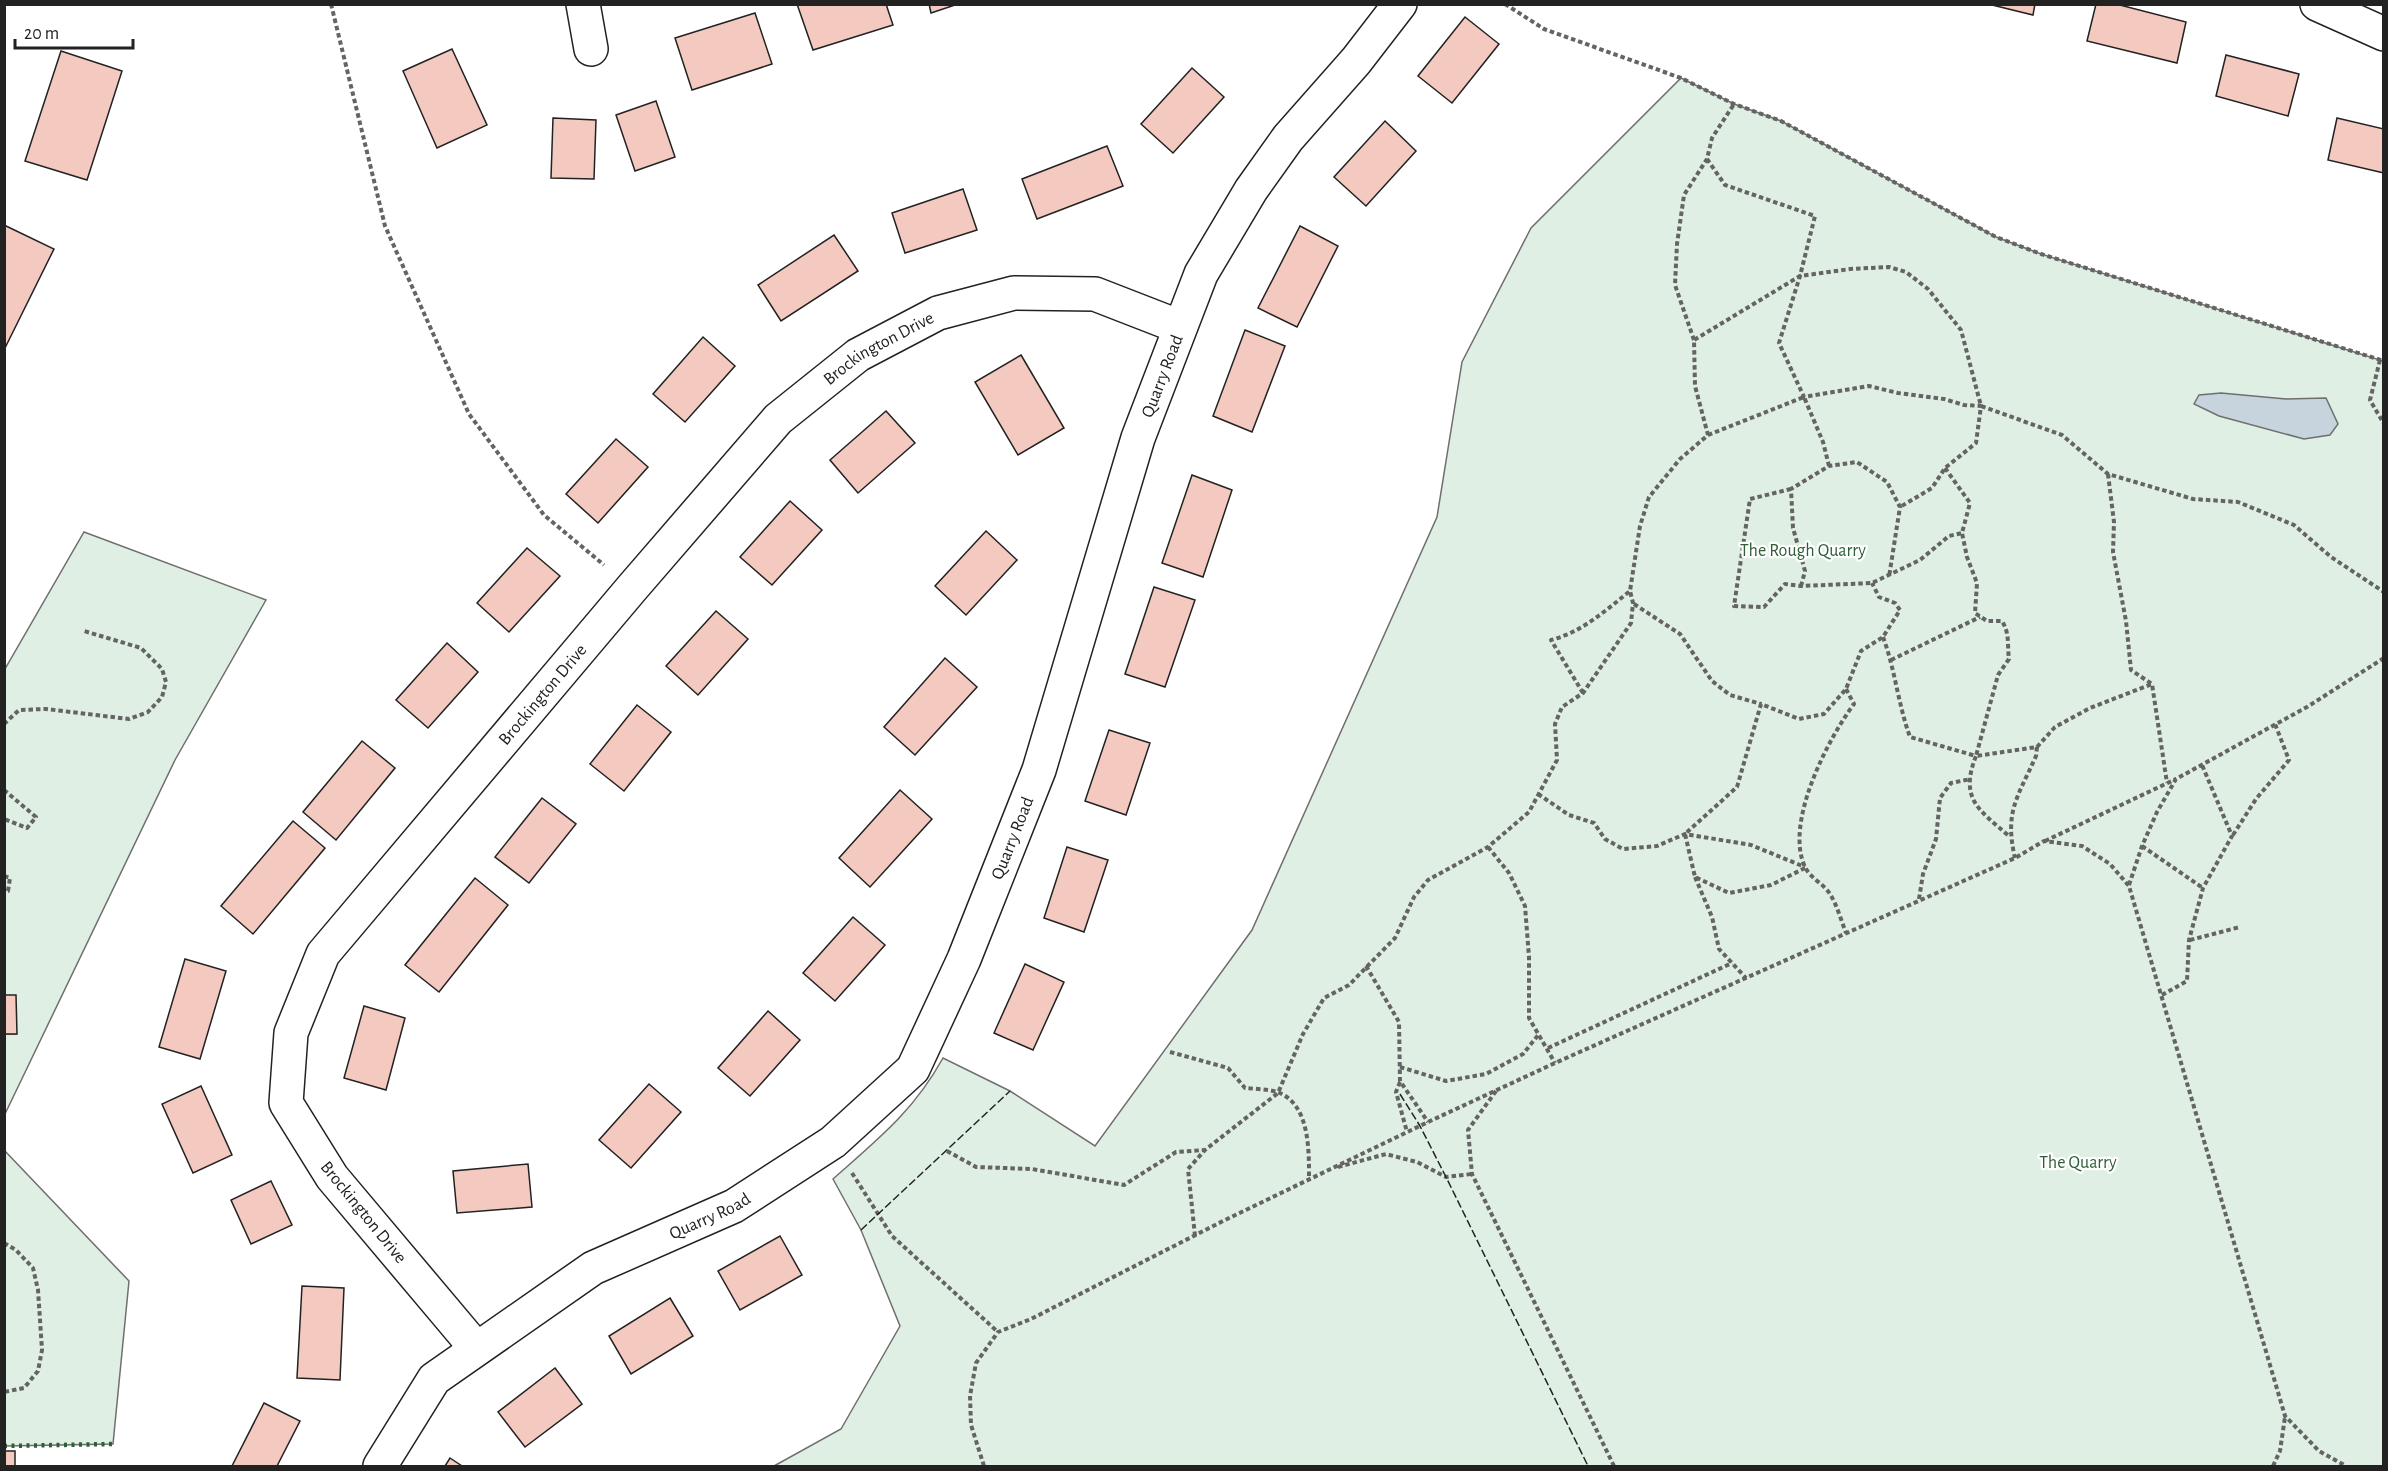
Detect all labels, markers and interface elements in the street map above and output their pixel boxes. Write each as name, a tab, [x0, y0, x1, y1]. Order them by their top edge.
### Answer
scale bar	[15, 12, 134, 50]
text: 20 m	[24, 25, 59, 43]
street label: Brockington Drive	[820, 309, 937, 389]
street label: Quarry Road	[1139, 332, 1187, 420]
park label: The Rough Quarry	[1740, 542, 1866, 560]
street label: Brockington Drive	[496, 641, 590, 749]
street label: Quarry Road	[989, 794, 1037, 882]
park label: The Quarry	[2039, 1154, 2117, 1172]
street label: Brockington Drive	[317, 1158, 410, 1267]
street label: Quarry Road	[667, 1190, 754, 1243]

